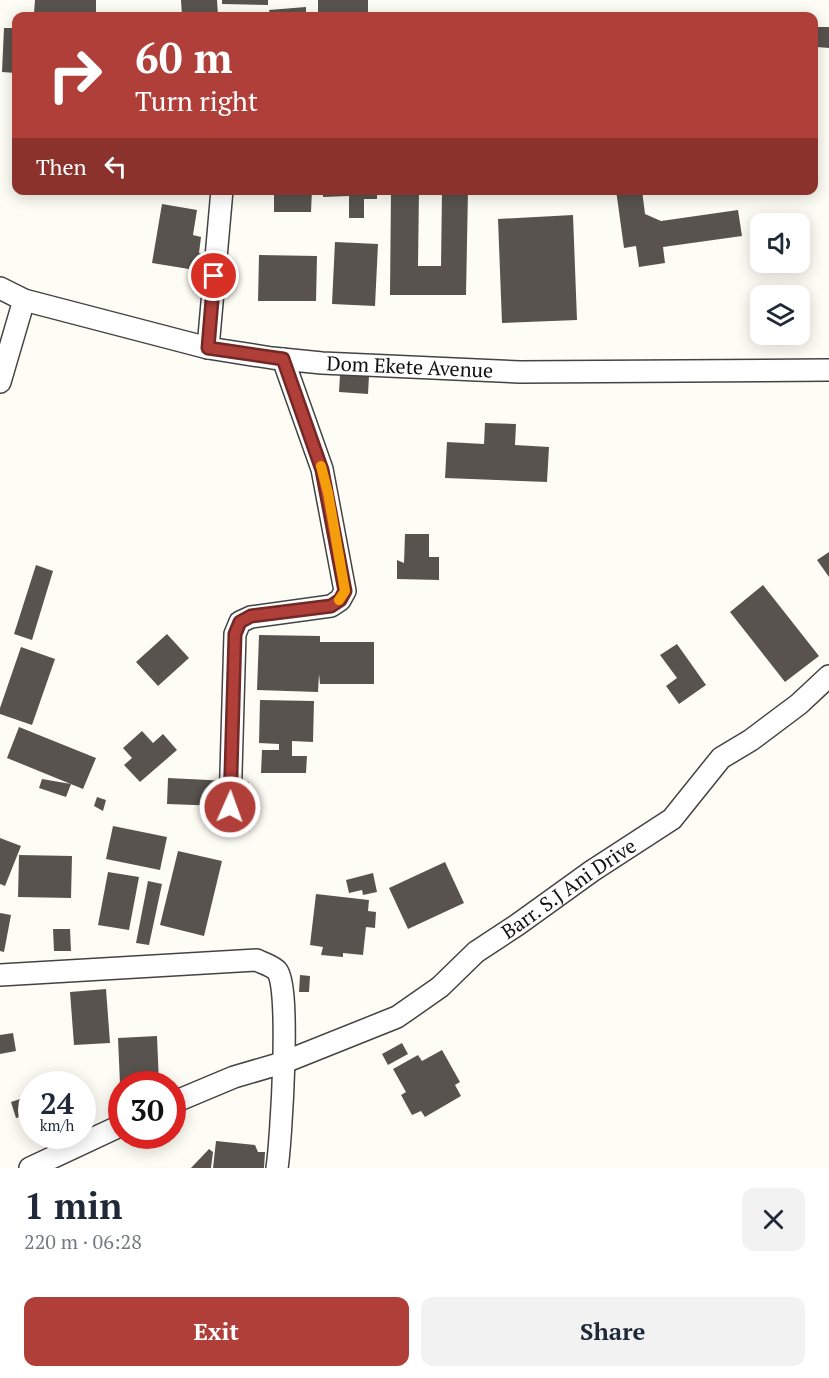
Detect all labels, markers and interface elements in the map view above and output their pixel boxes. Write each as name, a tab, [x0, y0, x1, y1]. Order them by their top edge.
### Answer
text: 60 m	[135, 29, 233, 85]
icon: right	[36, 36, 114, 114]
text: Turn right	[135, 83, 258, 119]
icon: left	[99, 150, 132, 183]
text: Then	[36, 152, 87, 181]
map controls	[750, 213, 810, 345]
button: sound	[750, 213, 810, 273]
pin	[188, 250, 239, 301]
icon: arrive	[197, 259, 230, 292]
button: layers	[750, 285, 810, 345]
street label: Dom Ekete Avenue	[326, 349, 494, 384]
position arrow	[198, 775, 262, 839]
street label: Barr. S.J Ani Drive	[496, 832, 641, 945]
speed limit sign: 30	[108, 1071, 186, 1149]
text: 24	[40, 1083, 74, 1123]
text: km/h	[40, 1115, 74, 1135]
text: 1 min	[24, 1182, 122, 1229]
button: close	[742, 1188, 805, 1251]
text: 220 m · 06:28	[24, 1228, 142, 1255]
button: Exit	[24, 1297, 409, 1366]
button: Share	[421, 1297, 805, 1366]

